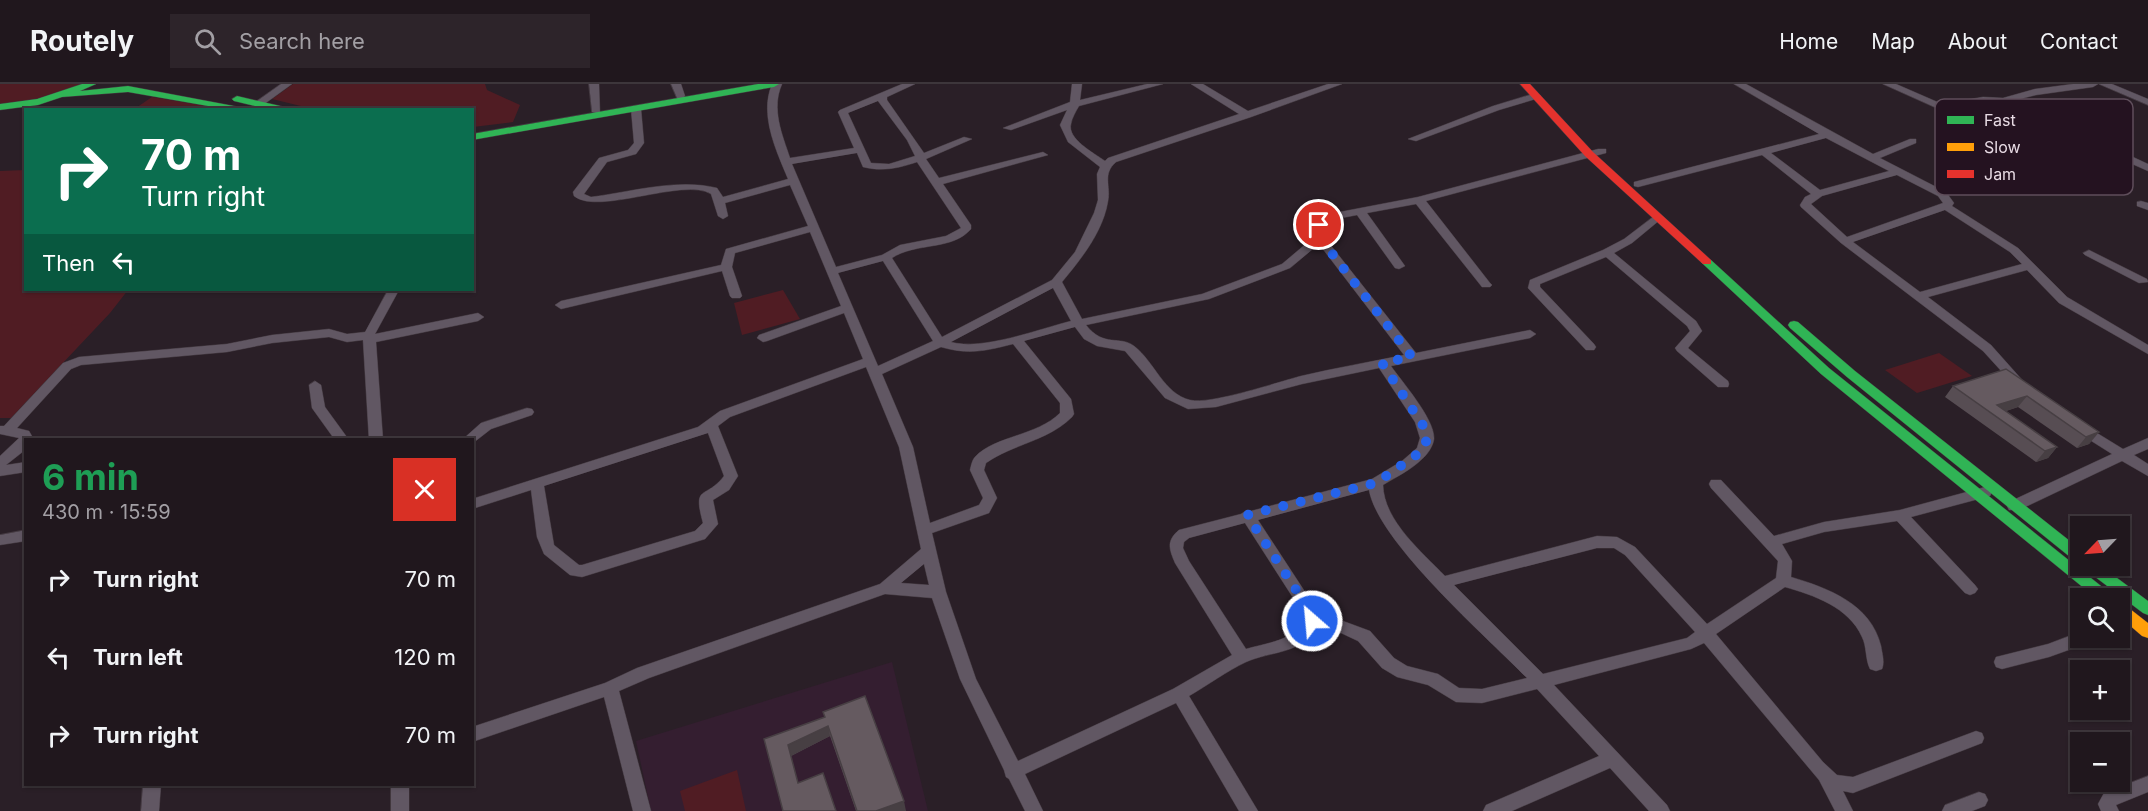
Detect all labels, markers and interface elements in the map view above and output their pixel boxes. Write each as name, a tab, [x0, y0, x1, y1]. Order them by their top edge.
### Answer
search box	[170, 14, 590, 68]
text: Routely	[30, 24, 134, 58]
icon: search	[191, 25, 224, 58]
text: Search here	[239, 28, 365, 54]
text: Home	[1779, 29, 1838, 54]
text: Map	[1871, 29, 1915, 54]
text: About	[1948, 29, 2007, 54]
text: Contact	[2040, 29, 2118, 54]
legend	[1935, 99, 2133, 195]
text: Fast	[1984, 110, 2016, 130]
text: 70 m	[141, 129, 241, 180]
icon: right	[42, 132, 120, 210]
text: Slow	[1984, 137, 2021, 157]
text: Jam	[1984, 164, 2016, 184]
text: Turn right	[141, 180, 265, 213]
pin	[1293, 199, 1344, 250]
icon: arrive	[1302, 208, 1335, 241]
icon: left	[107, 246, 140, 279]
text: Then	[42, 250, 95, 276]
text: 6 min	[42, 455, 139, 499]
button: close	[393, 458, 456, 521]
text: 430 m · 15:59	[42, 500, 171, 524]
north arrow	[2070, 516, 2130, 576]
map controls	[2070, 516, 2130, 792]
icon: right	[42, 563, 75, 596]
text: Turn right	[93, 566, 199, 592]
text: 70 m	[405, 566, 456, 592]
button: search	[2070, 588, 2130, 648]
position arrow	[1280, 589, 1344, 653]
icon: left	[42, 641, 75, 674]
text: Turn left	[93, 644, 183, 670]
text: 120 m	[394, 644, 456, 670]
button: +	[2070, 660, 2130, 720]
icon: right	[42, 719, 75, 752]
text: Turn right	[93, 722, 199, 748]
text: 70 m	[405, 722, 456, 748]
button: −	[2070, 732, 2130, 792]

